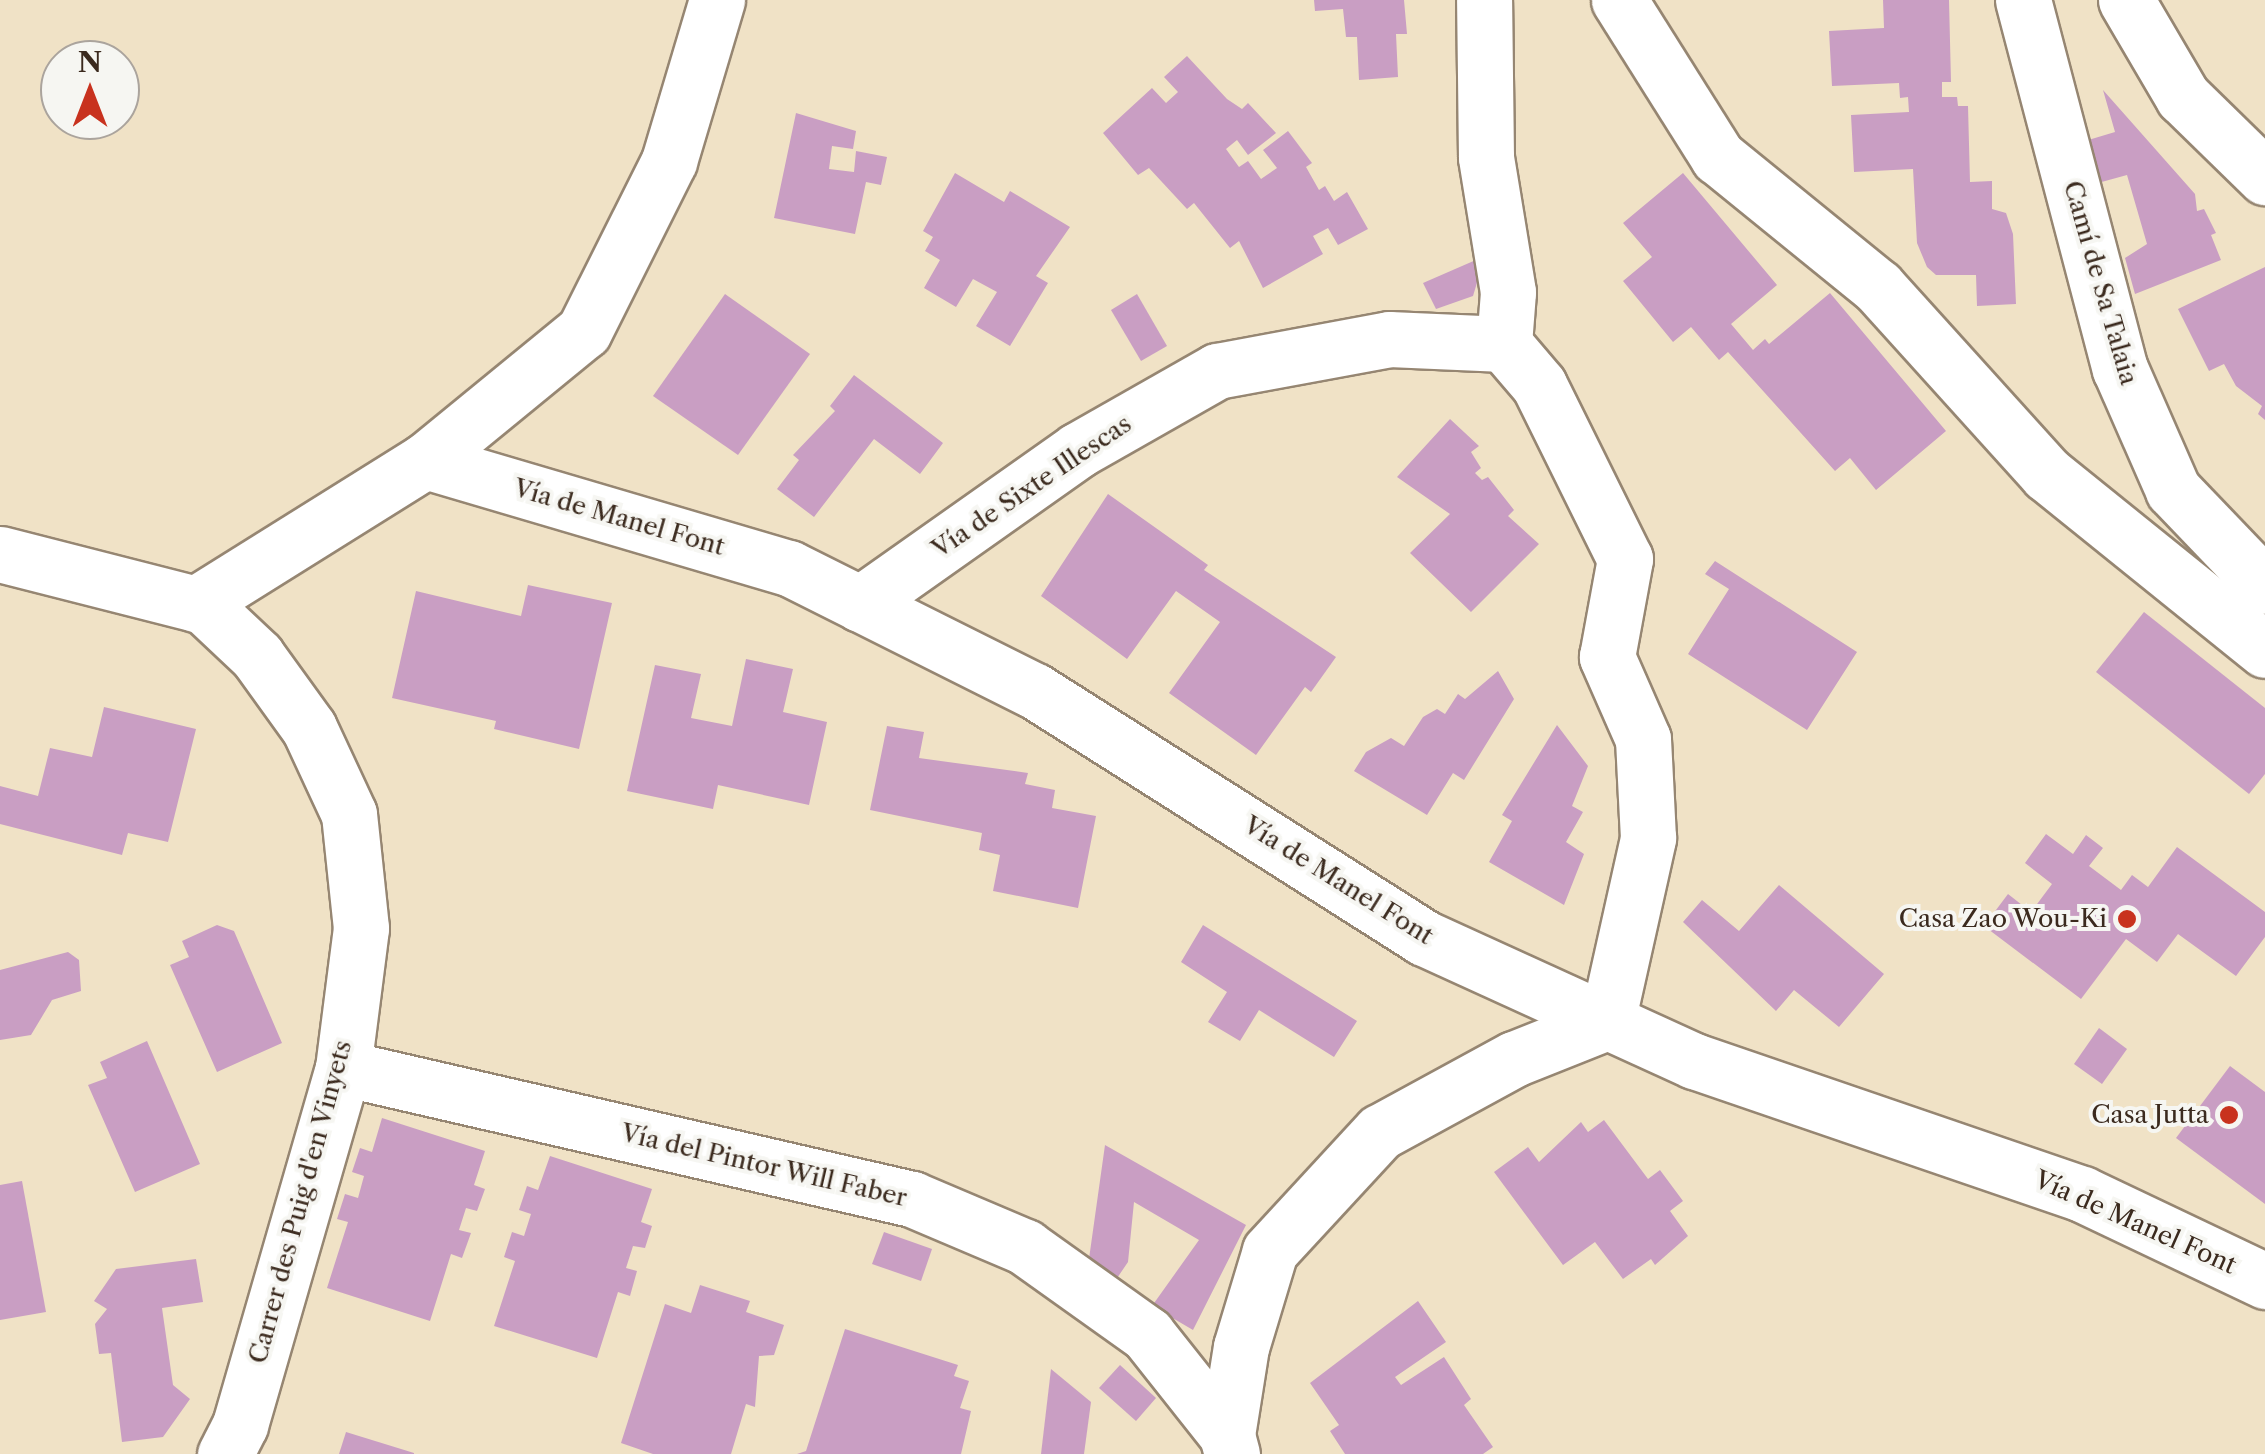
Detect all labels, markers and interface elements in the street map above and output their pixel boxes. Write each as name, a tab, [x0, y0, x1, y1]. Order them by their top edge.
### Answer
north arrow	[40, 40, 140, 140]
text: N	[78, 45, 102, 79]
street label: Camí de Sa Talaia	[2056, 177, 2144, 389]
street label: Vía de Sixte Illescas	[927, 409, 1137, 565]
street label: Vía de Manel Font	[510, 474, 728, 562]
street label: Vía de Manel Font	[1238, 810, 1438, 952]
place label: Casa Zao Wou-Ki	[1897, 904, 2107, 934]
marker: Casa Zao Wou-Ki	[2116, 908, 2138, 930]
street label: Carrer des Puig d'en Vinyets	[243, 1036, 359, 1368]
place label: Casa Jutta	[2091, 1100, 2209, 1130]
marker: Casa Jutta	[2218, 1104, 2240, 1126]
street label: Vía del Pintor Will Faber	[617, 1118, 911, 1214]
street label: Vía de Manel Font	[2029, 1165, 2241, 1281]

